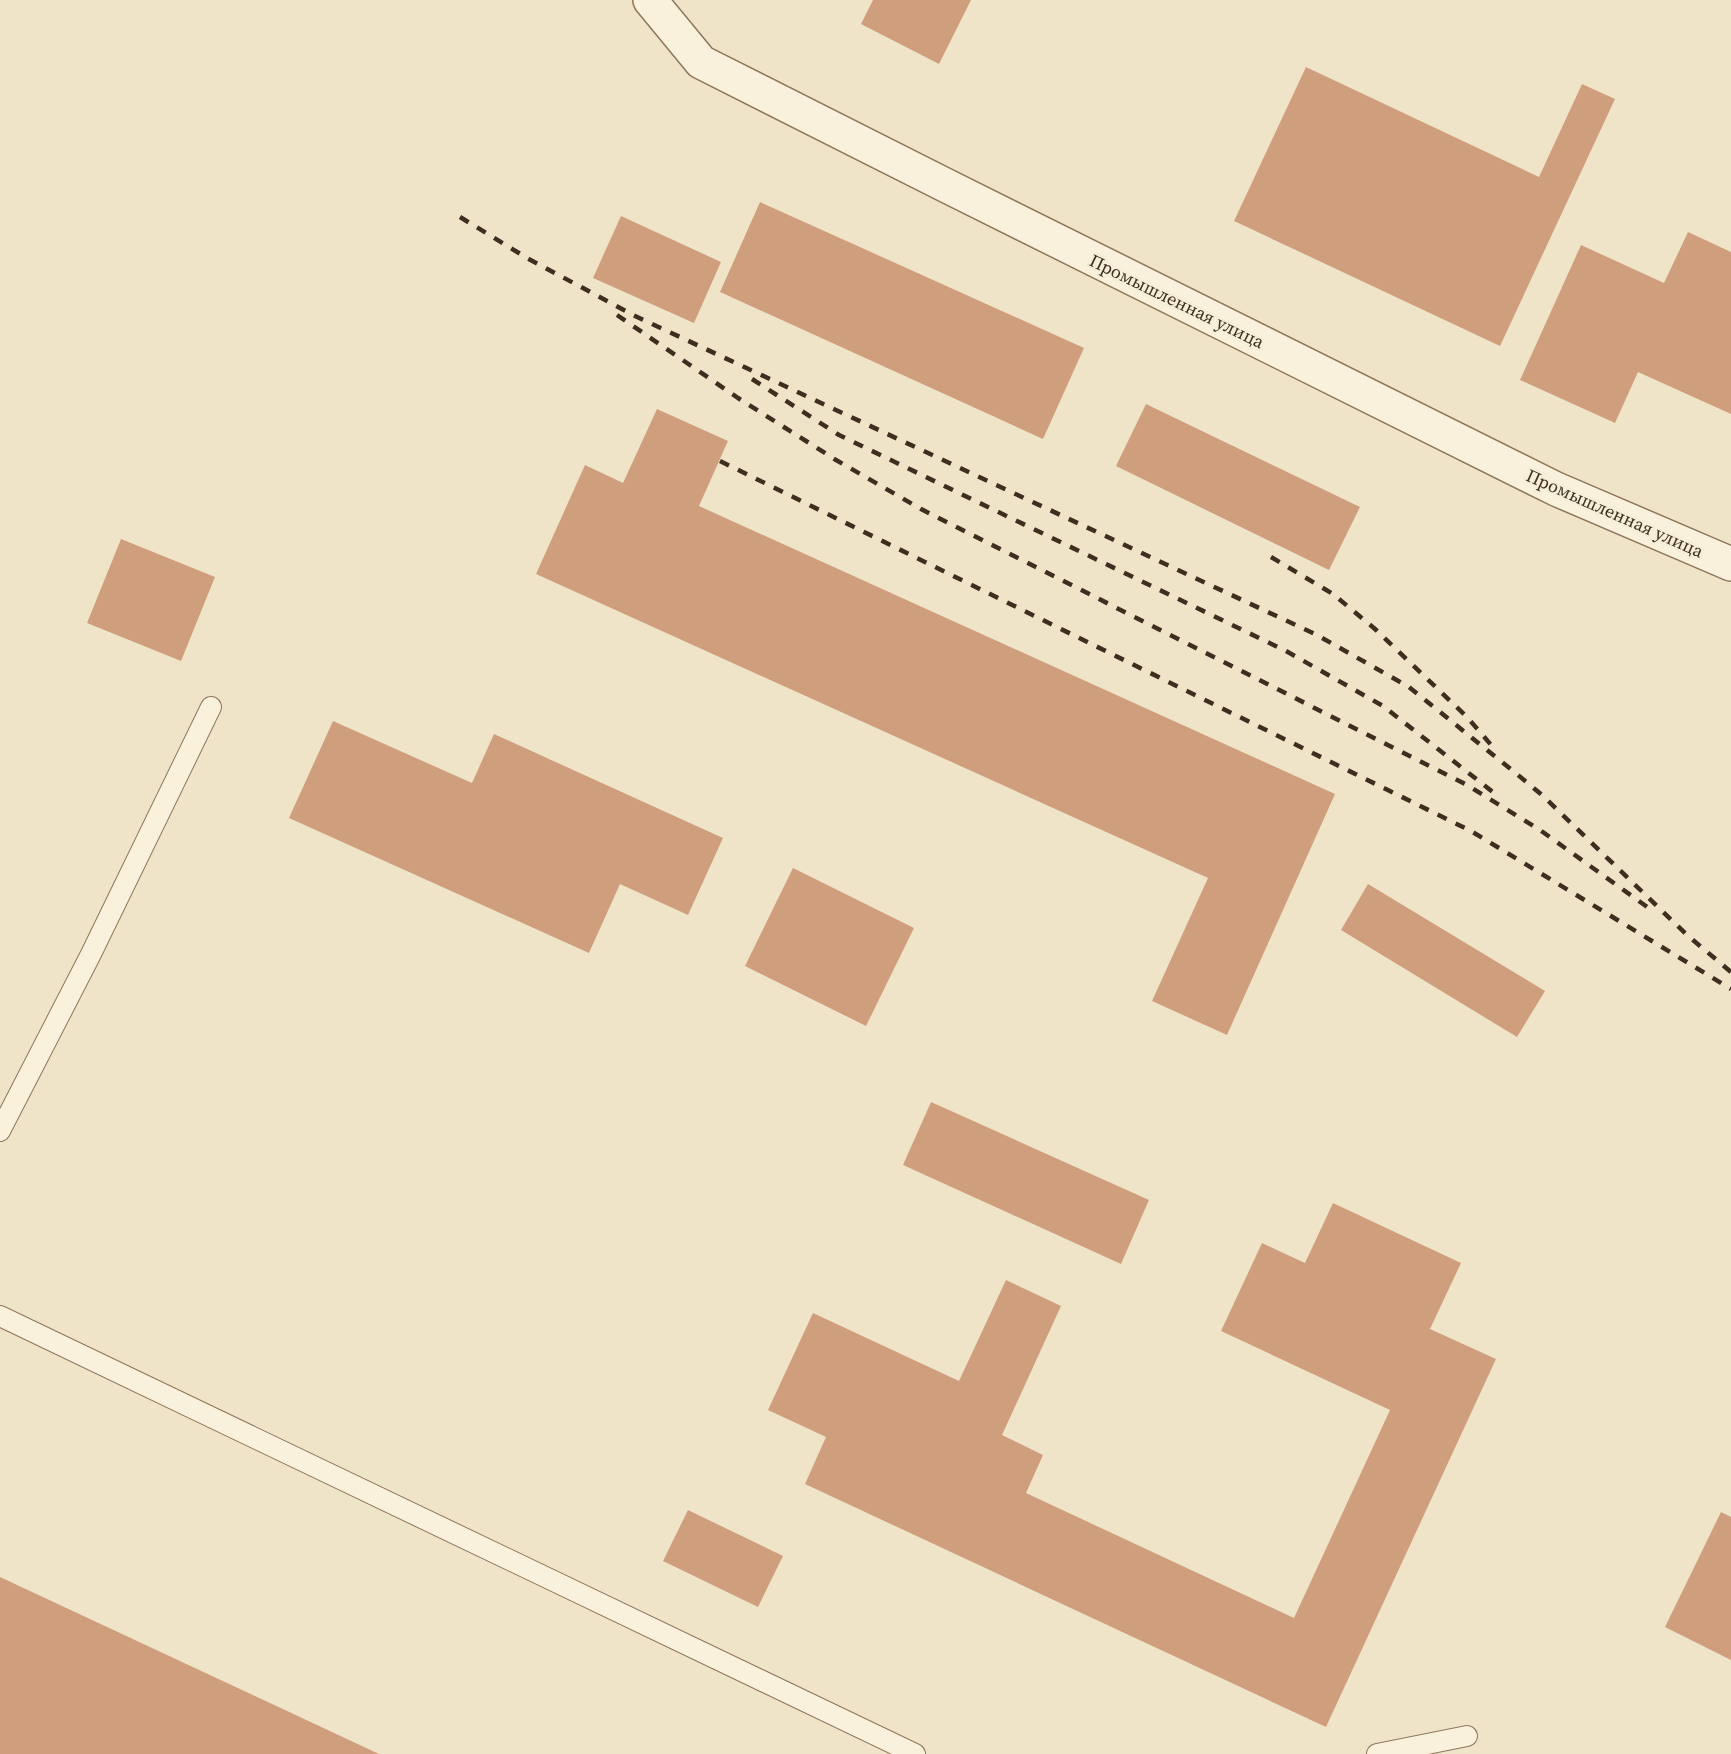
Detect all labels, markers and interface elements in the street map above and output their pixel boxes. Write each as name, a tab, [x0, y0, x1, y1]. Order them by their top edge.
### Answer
street label: Промышленная улица	[1085, 248, 1269, 355]
street label: Промышленная улица	[1522, 463, 1708, 564]

